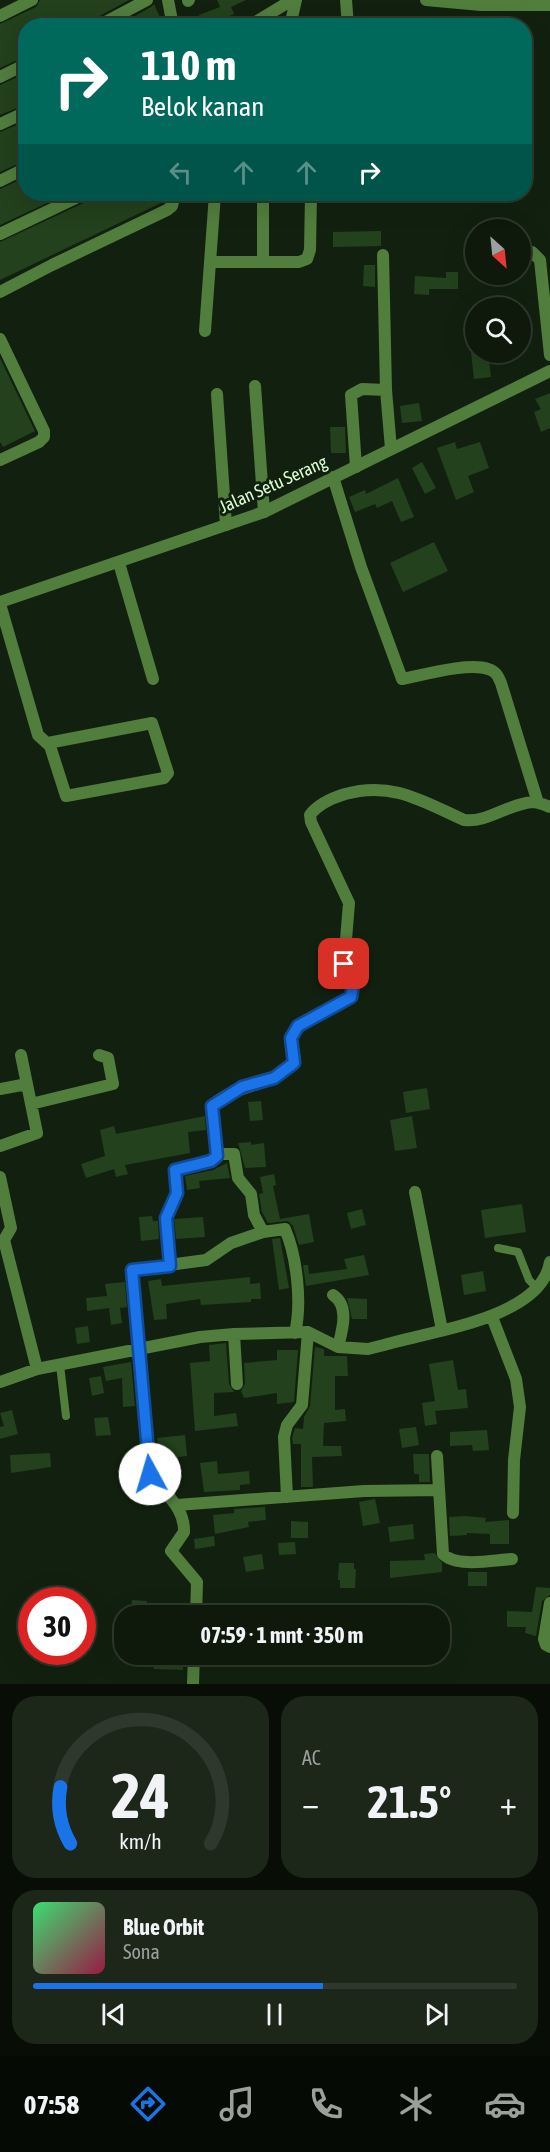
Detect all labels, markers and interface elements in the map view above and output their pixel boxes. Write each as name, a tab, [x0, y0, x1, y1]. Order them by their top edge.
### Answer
text: 110 m	[141, 41, 236, 89]
icon: right	[42, 42, 120, 120]
text: Belok kanan	[141, 91, 264, 122]
icon: left	[164, 156, 197, 189]
icon: ahead	[227, 156, 260, 189]
icon: ahead	[290, 156, 323, 189]
icon: right	[353, 156, 386, 189]
north arrow	[465, 219, 531, 285]
map controls	[465, 219, 531, 363]
button: search	[465, 297, 531, 363]
street label: Jalan Setu Serang	[216, 451, 331, 517]
pin	[318, 938, 369, 989]
icon: arrive	[327, 947, 360, 980]
position arrow	[118, 1442, 182, 1506]
speed limit sign: 30	[18, 1587, 96, 1665]
text: 07:59 · 1 mnt · 350 m	[201, 1622, 363, 1648]
text: AC	[302, 1746, 321, 1769]
text: 24	[111, 1760, 170, 1831]
text: 21.5°	[368, 1776, 451, 1828]
text: −	[302, 1784, 319, 1822]
text: +	[500, 1784, 517, 1822]
text: km/h	[119, 1829, 162, 1854]
text: Blue Orbit	[123, 1914, 204, 1940]
text: Sona	[123, 1940, 160, 1963]
icon: previous	[97, 1998, 130, 2031]
icon: pause	[258, 1998, 291, 2031]
icon: next	[420, 1998, 453, 2031]
icon: directions	[127, 2083, 169, 2125]
icon: music	[216, 2083, 258, 2125]
icon: phone	[305, 2083, 347, 2125]
icon: climate	[395, 2083, 437, 2125]
icon: car	[484, 2083, 526, 2125]
text: 07:58	[24, 2089, 79, 2120]

